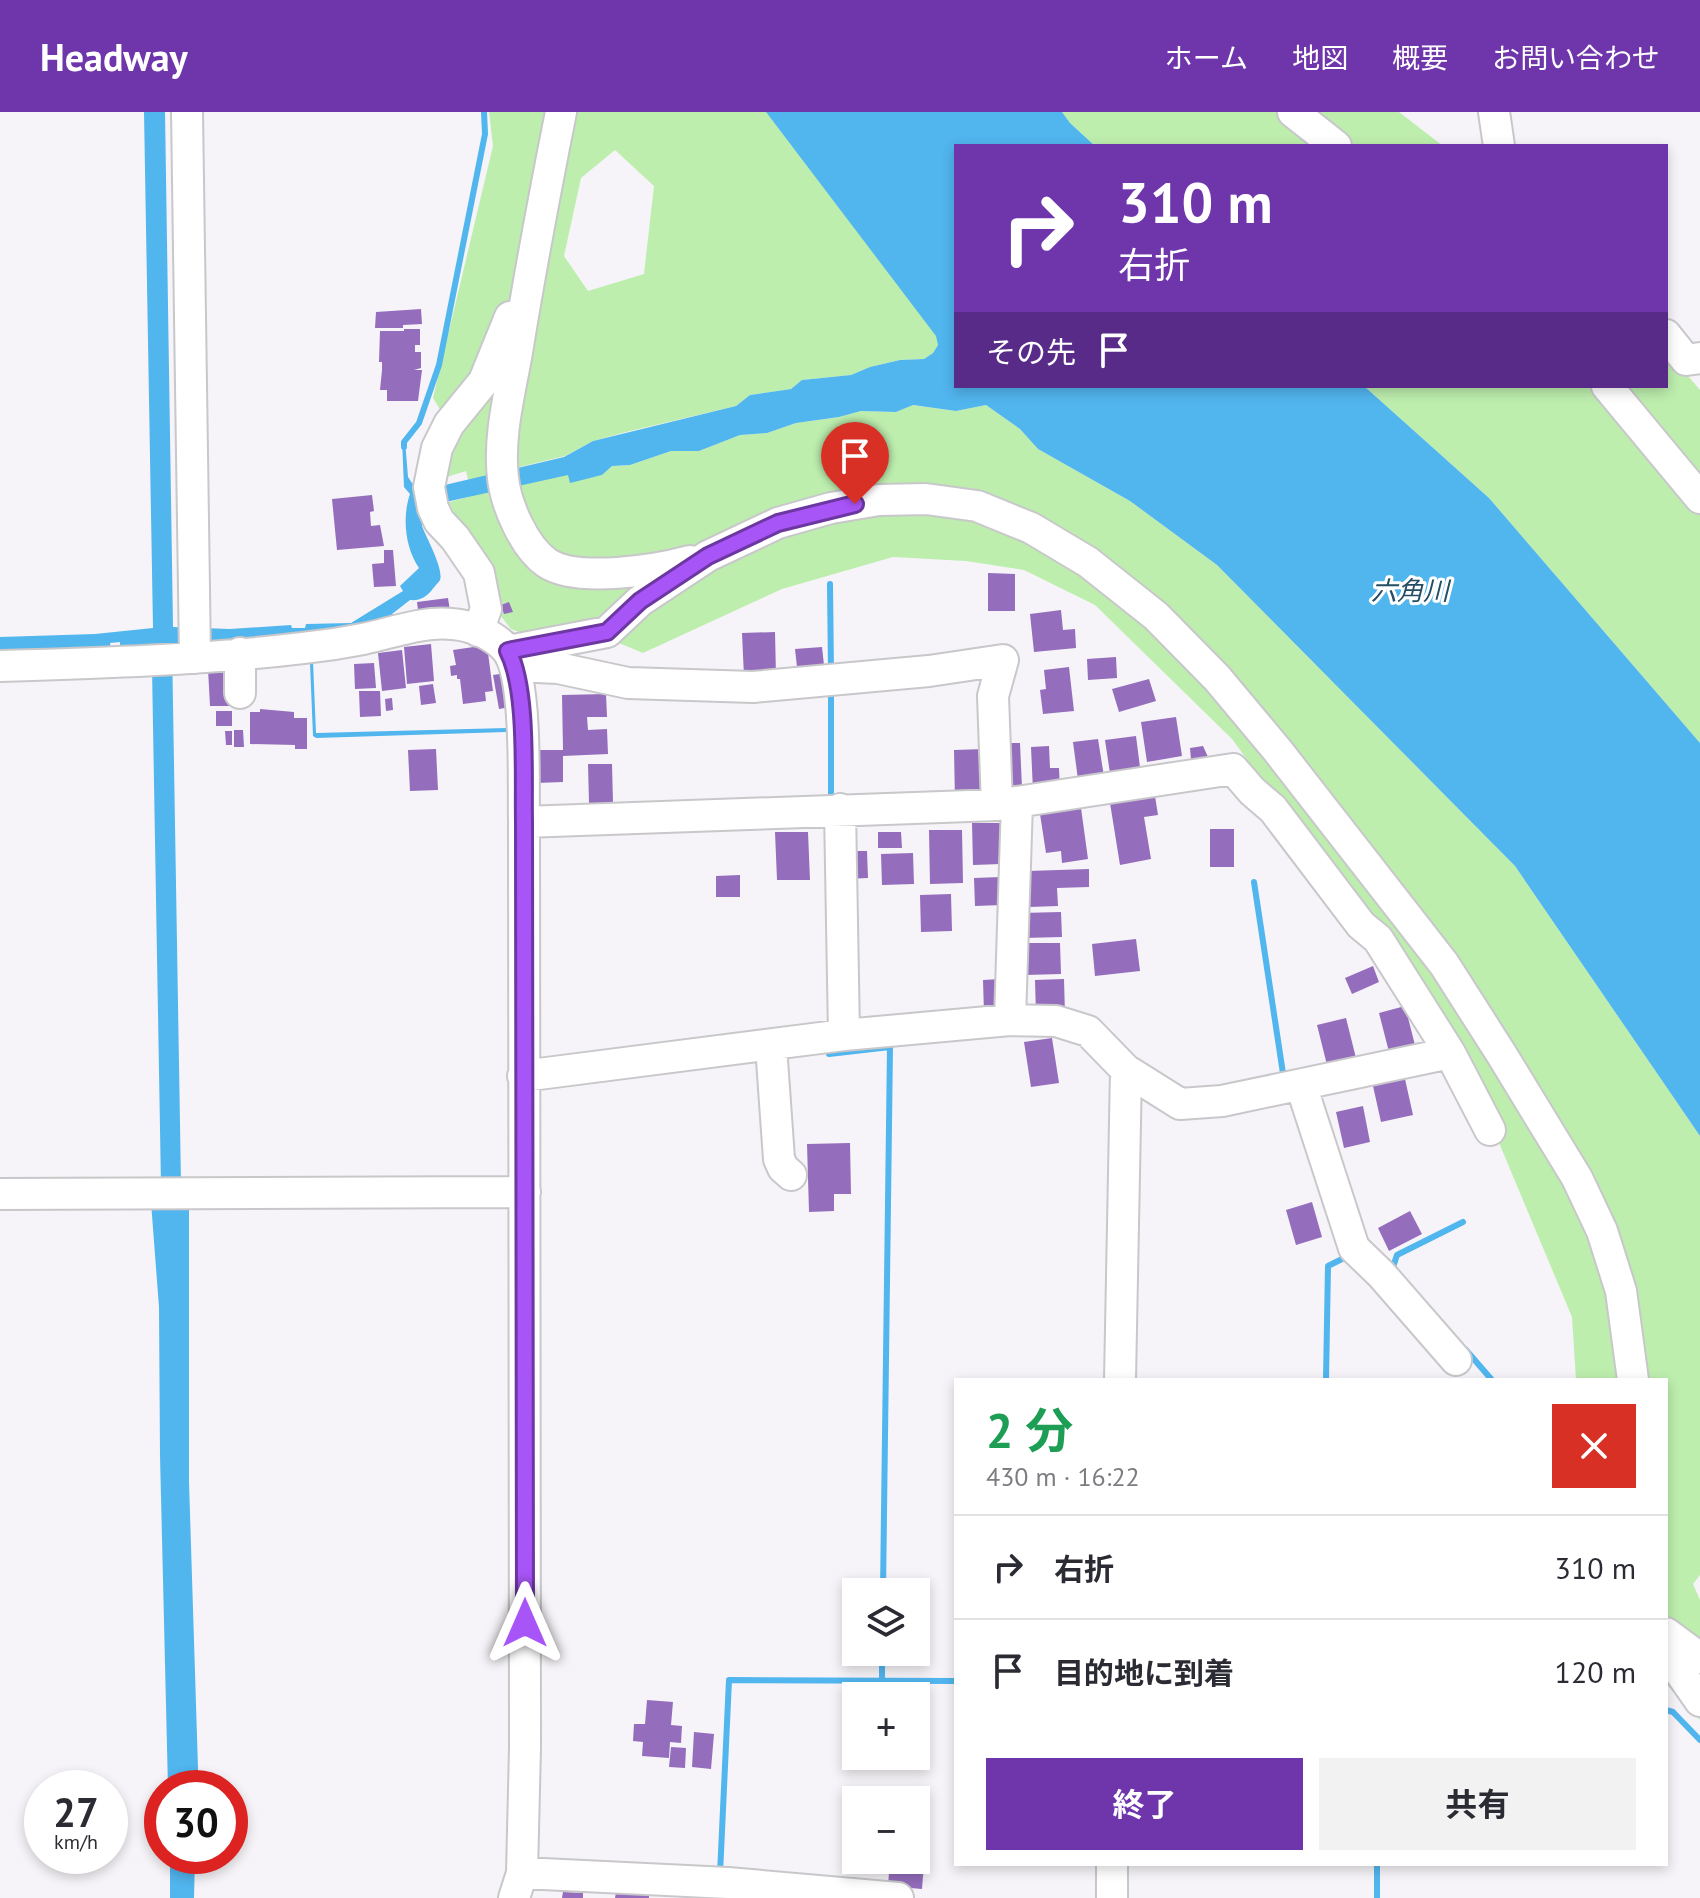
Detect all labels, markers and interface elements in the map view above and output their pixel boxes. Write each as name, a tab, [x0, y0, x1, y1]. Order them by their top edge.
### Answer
text: Headway	[40, 32, 188, 81]
text: ホーム	[1165, 39, 1248, 76]
text: 地図	[1292, 39, 1348, 76]
text: 概要	[1392, 39, 1448, 76]
text: お問い合わせ	[1492, 39, 1660, 76]
text: 310 m	[1118, 166, 1273, 238]
icon: right	[986, 176, 1090, 280]
text: 右折	[1118, 241, 1190, 288]
icon: arrive	[1092, 328, 1136, 372]
text: その先	[986, 332, 1076, 371]
pin	[821, 422, 889, 504]
icon: arrive	[833, 434, 877, 478]
water label: 六角川	[1371, 574, 1452, 607]
text: 2 分	[986, 1399, 1073, 1461]
button: close	[1552, 1404, 1636, 1488]
text: 430 m · 16:22	[986, 1460, 1140, 1493]
icon: right	[986, 1545, 1030, 1589]
text: 310 m	[1555, 1548, 1636, 1587]
text: 右折	[1054, 1549, 1114, 1588]
map controls	[842, 1578, 930, 1874]
button: layers	[842, 1578, 930, 1666]
position arrow	[483, 1581, 567, 1665]
icon: arrive	[986, 1649, 1030, 1693]
text: 120 m	[1555, 1652, 1636, 1691]
text: 目的地に到着	[1054, 1653, 1234, 1692]
button: +	[842, 1682, 930, 1770]
button: 終了	[986, 1758, 1303, 1850]
button: 共有	[1319, 1758, 1636, 1850]
speed limit sign: 30	[144, 1770, 248, 1874]
text: 27	[53, 1786, 99, 1838]
button: −	[842, 1786, 930, 1874]
text: km/h	[54, 1829, 98, 1855]

